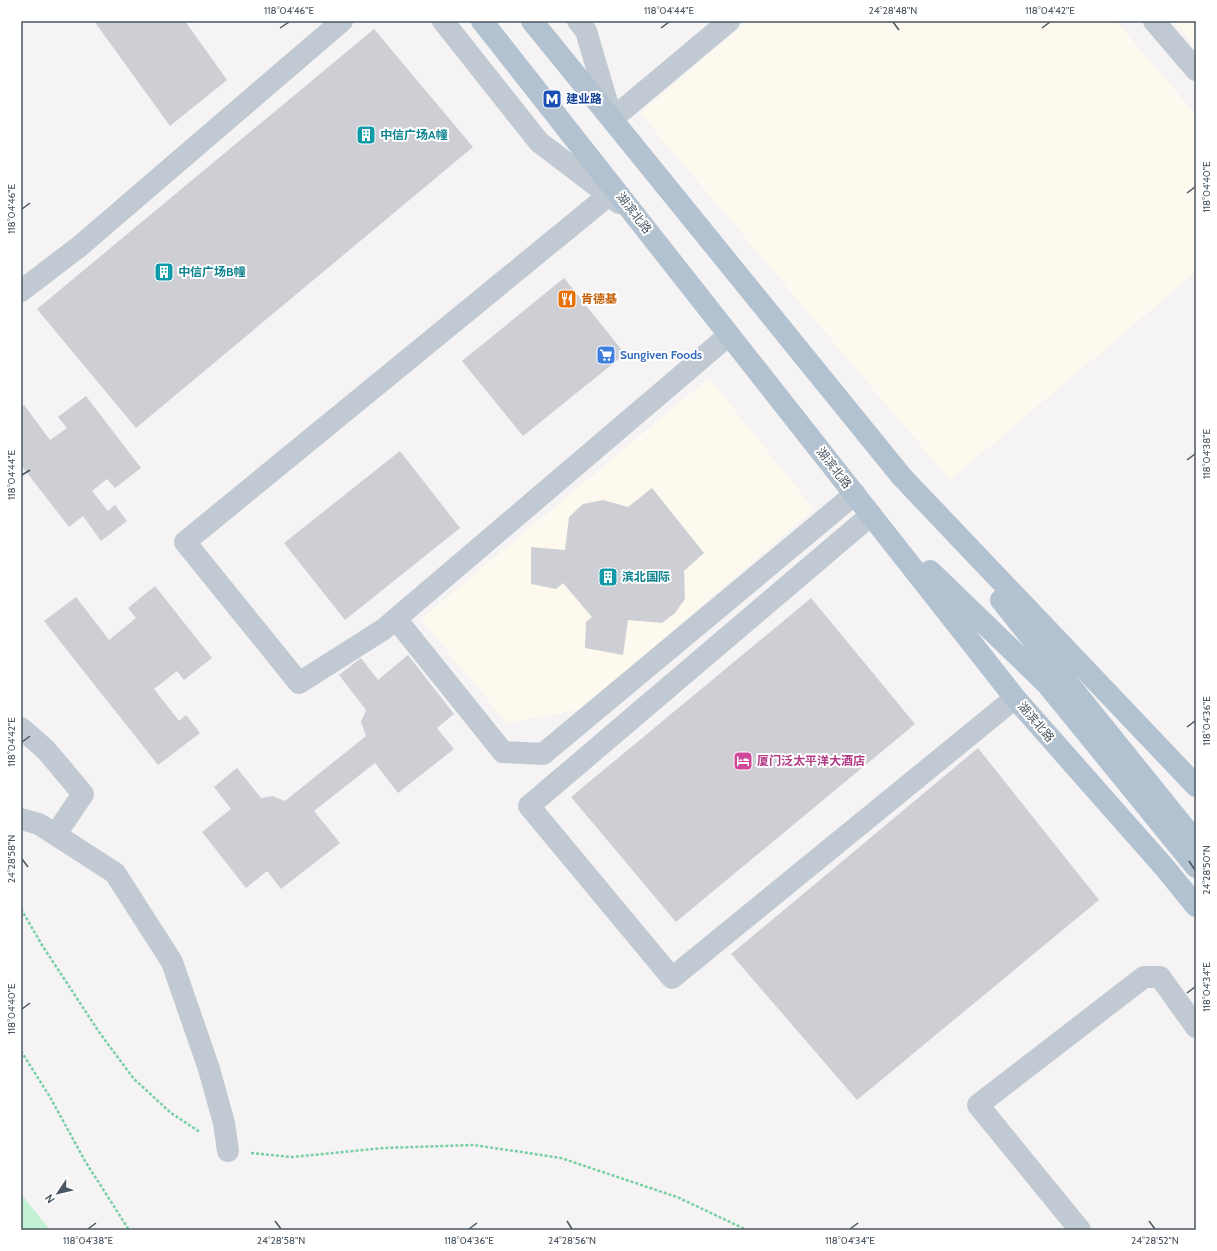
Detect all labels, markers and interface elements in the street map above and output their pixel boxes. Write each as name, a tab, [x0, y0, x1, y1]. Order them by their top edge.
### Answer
text: 118°04'46"E	[264, 4, 314, 17]
text: 118°04'44"E	[644, 4, 694, 17]
text: 24°28'48"N	[869, 4, 917, 17]
text: 118°04'42"E	[1025, 4, 1075, 17]
metro station icon: 建业路	[541, 88, 563, 110]
place label: 建业路	[566, 91, 602, 106]
building icon: 中信广场A幢	[355, 124, 377, 146]
place label: 中信广场A幢	[380, 127, 448, 142]
text: 118°04'40"E	[1200, 161, 1213, 213]
text: 118°04'46"E	[5, 184, 18, 234]
street label: 湖滨北路	[614, 189, 655, 236]
building icon: 中信广场B幢	[153, 261, 175, 283]
place label: 中信广场B幢	[178, 264, 246, 279]
restaurant icon: 肯德基	[556, 288, 578, 310]
place label: 肯德基	[581, 291, 617, 306]
supermarket icon: Sungiven Foods	[595, 344, 617, 366]
place label: Sungiven Foods	[620, 347, 702, 362]
text: 118°04'38"E	[1200, 429, 1213, 479]
street label: 湖滨北路	[814, 444, 855, 491]
text: 118°04'44"E	[5, 450, 18, 500]
building icon: 滨北国际	[597, 566, 619, 588]
place label: 滨北国际	[622, 569, 670, 584]
text: 118°04'36"E	[1200, 696, 1213, 746]
street label: 湖滨北路	[1015, 699, 1058, 745]
text: 118°04'42"E	[5, 717, 18, 767]
hotel icon: 厦门泛太平洋大酒店	[732, 750, 754, 772]
place label: 厦门泛太平洋大酒店	[757, 753, 865, 768]
text: 24°28'58"N	[5, 835, 18, 883]
text: 24°28'50"N	[1200, 845, 1213, 895]
text: 118°04'34"E	[1200, 962, 1213, 1012]
text: 118°04'40"E	[5, 983, 18, 1035]
north arrow	[38, 1173, 78, 1213]
text: N	[42, 1192, 58, 1206]
text: 118°04'38"E	[63, 1234, 113, 1247]
text: 24°28'58"N	[257, 1234, 305, 1247]
text: 118°04'36"E	[444, 1234, 494, 1247]
text: 24°28'56"N	[548, 1234, 596, 1247]
text: 118°04'34"E	[825, 1234, 875, 1247]
text: 24°28'52"N	[1131, 1234, 1179, 1247]

